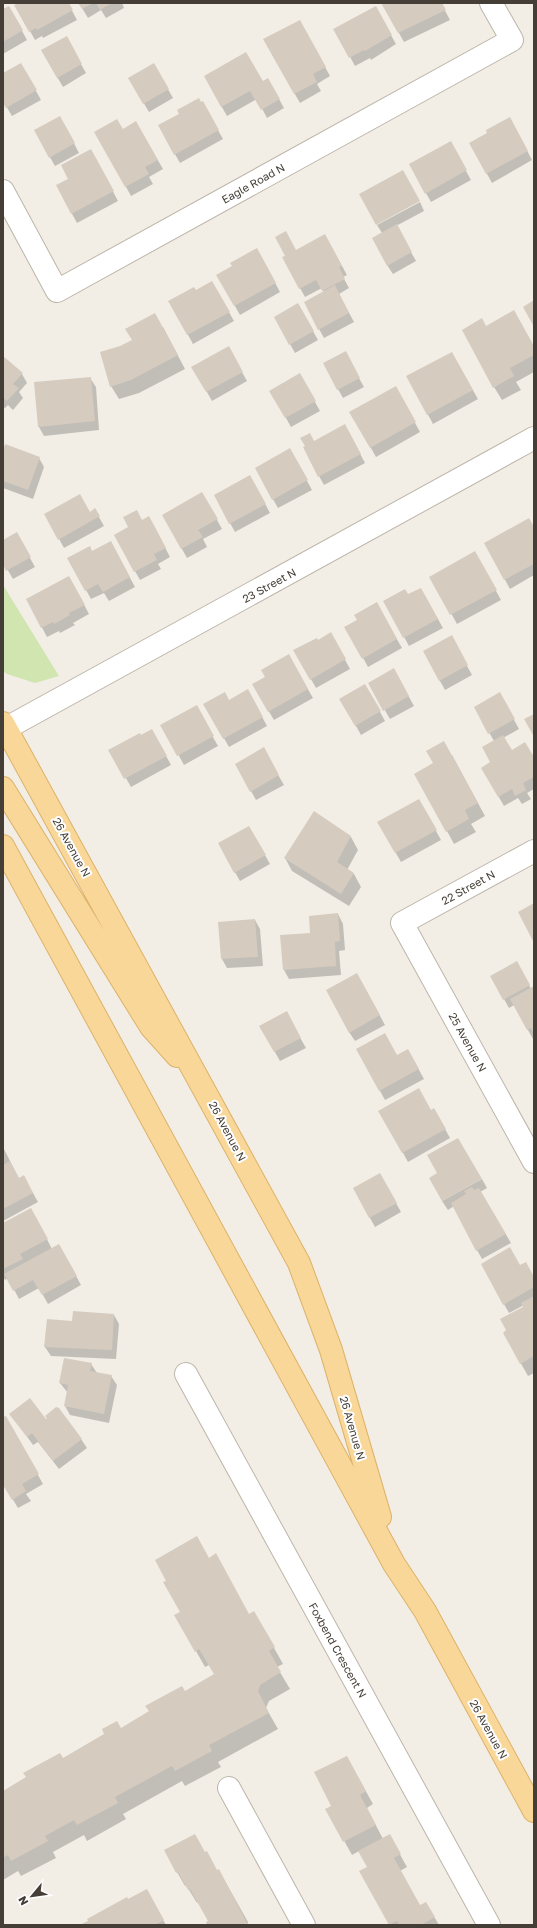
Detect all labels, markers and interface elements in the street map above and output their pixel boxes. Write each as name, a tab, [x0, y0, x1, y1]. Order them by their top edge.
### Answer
street label: Eagle Road N	[219, 160, 287, 206]
street label: 23 Street N	[240, 565, 298, 605]
street label: 26 Avenue N	[50, 815, 94, 879]
street label: 22 Street N	[439, 867, 497, 907]
street label: 25 Avenue N	[446, 1010, 490, 1074]
street label: 26 Avenue N	[207, 1099, 249, 1163]
street label: 26 Avenue N	[338, 1395, 368, 1461]
street label: Foxbend Crescent N	[306, 1600, 370, 1700]
street label: 26 Avenue N	[467, 1697, 511, 1761]
north arrow	[12, 1876, 52, 1916]
text: N	[15, 1894, 31, 1908]

